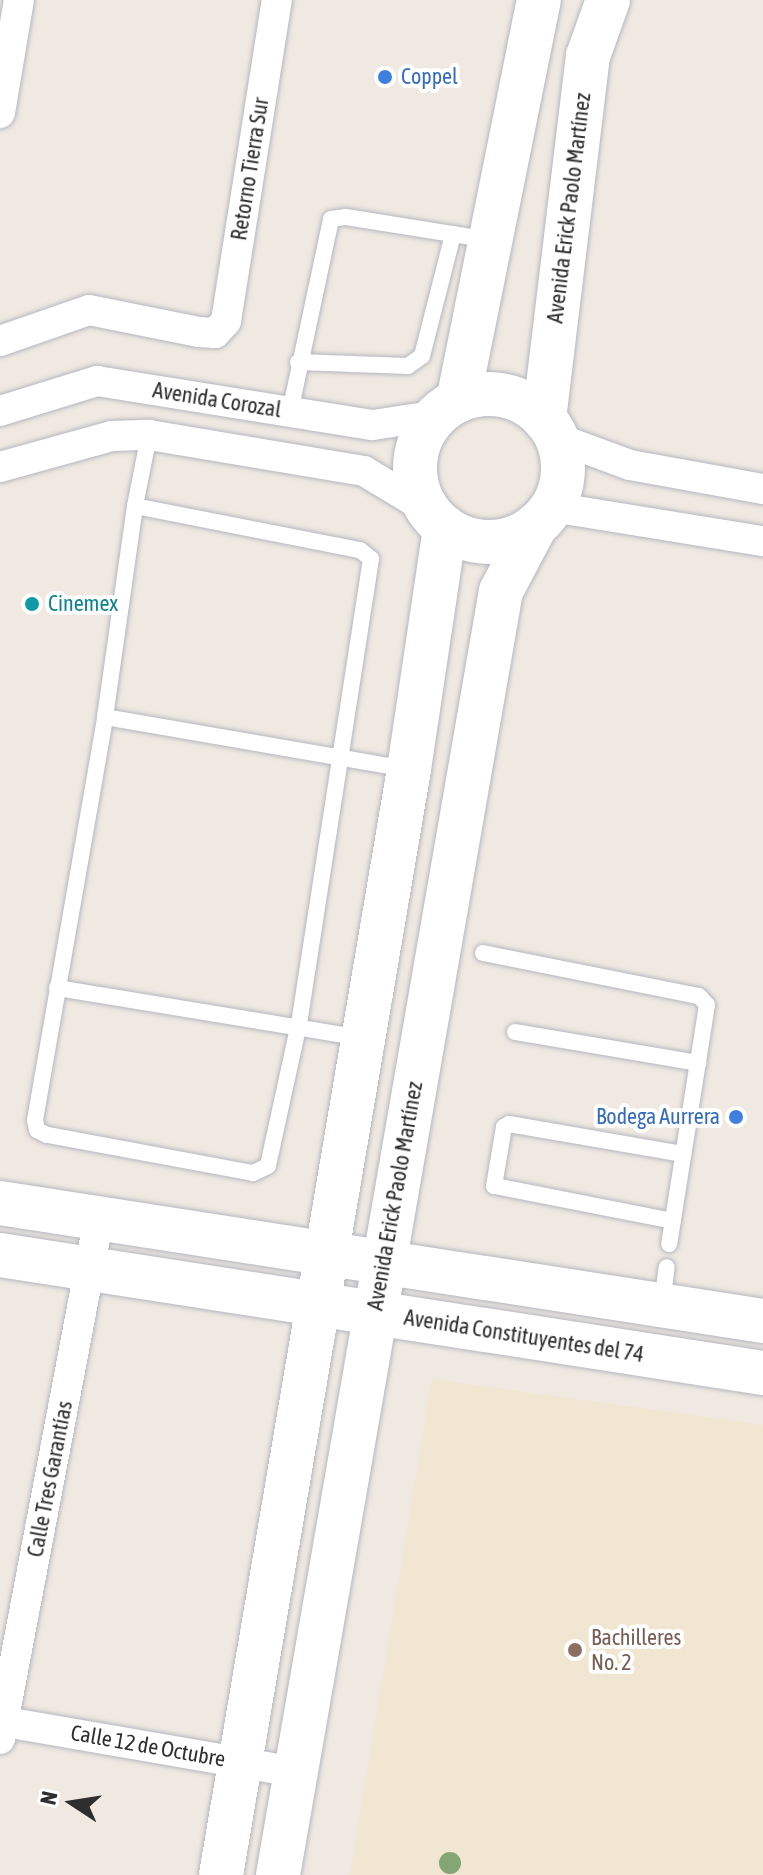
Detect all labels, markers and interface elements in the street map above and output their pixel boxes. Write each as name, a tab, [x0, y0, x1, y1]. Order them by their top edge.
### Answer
place label: Coppel	[401, 64, 458, 90]
marker: Coppel	[376, 68, 394, 86]
street label: Avenida Erick Paolo Martínez	[542, 91, 596, 325]
street label: Retorno Tierra Sur	[226, 96, 274, 242]
street label: Avenida Corozal	[151, 377, 283, 423]
place label: Cinemex	[48, 591, 118, 617]
marker: Cinemex	[23, 595, 41, 613]
street label: Avenida Erick Paolo Martínez	[362, 1080, 428, 1312]
place label: Bodega Aurrera	[596, 1104, 720, 1130]
marker: Bodega Aurrera	[727, 1108, 745, 1126]
street label: Avenida Constituyentes del 74	[402, 1304, 646, 1368]
street label: Calle Tres Garantías	[22, 1399, 78, 1559]
place label: Bachilleres No. 2	[591, 1624, 681, 1676]
marker: Bachilleres No. 2	[566, 1641, 584, 1659]
street label: Calle 12 de Octubre	[69, 1719, 227, 1773]
north arrow	[32, 1763, 112, 1843]
text: N	[34, 1789, 63, 1807]

